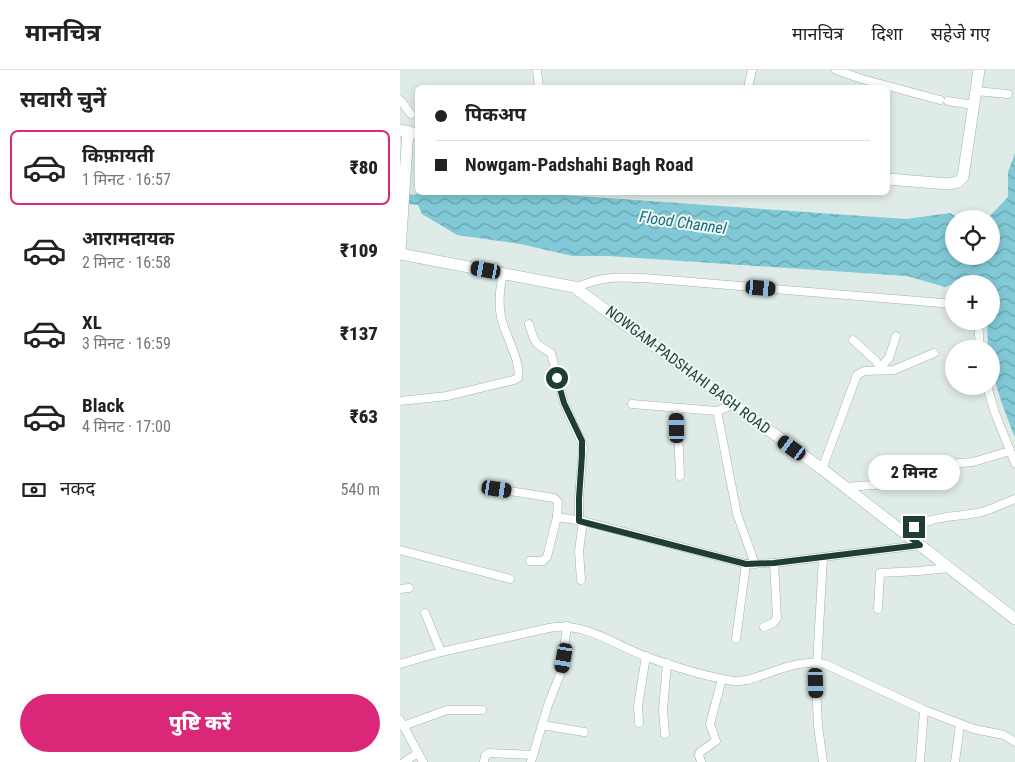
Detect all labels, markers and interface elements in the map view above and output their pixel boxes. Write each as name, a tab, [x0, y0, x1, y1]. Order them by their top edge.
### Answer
text: मानचित्र	[25, 19, 101, 47]
text: मानचित्र	[792, 23, 844, 44]
text: दिशा	[872, 23, 903, 44]
text: सहेजे गए	[931, 23, 990, 44]
text: सवारी चुनें	[20, 87, 106, 112]
text: पिकअप	[465, 103, 526, 126]
text: किफ़ायती	[82, 144, 154, 167]
icon: car	[22, 145, 67, 190]
text: Nowgam-Padshahi Bagh Road	[465, 153, 693, 176]
text: ₹80	[350, 156, 378, 179]
text: 1 मिनट · 16:57	[82, 170, 171, 189]
water label: Flood Channel	[638, 207, 728, 238]
map controls	[945, 210, 1000, 395]
button: locate	[945, 210, 1000, 265]
text: आरामदायक	[82, 227, 174, 250]
icon: car	[22, 228, 67, 273]
text: ₹109	[340, 239, 378, 262]
text: 2 मिनट · 16:58	[82, 253, 171, 272]
car	[469, 260, 502, 280]
button: +	[945, 275, 1000, 330]
car	[745, 279, 776, 297]
street label: NOWGAM-PADSHAHI BAGH ROAD	[602, 302, 774, 438]
icon: car	[22, 311, 67, 356]
text: XL	[82, 311, 102, 334]
text: ₹137	[340, 322, 378, 345]
text: 3 मिनट · 16:59	[82, 334, 171, 353]
button: −	[945, 340, 1000, 395]
route start	[546, 367, 568, 389]
icon: car	[22, 394, 67, 439]
text: Black	[82, 394, 124, 417]
text: ₹63	[350, 405, 378, 428]
car	[669, 413, 684, 443]
text: 4 मिनट · 17:00	[82, 417, 171, 436]
car	[775, 433, 808, 463]
callout: 2 मिनट	[868, 454, 960, 490]
text: 2 मिनट	[891, 463, 937, 482]
icon: cash	[20, 476, 48, 504]
text: नकद	[60, 477, 95, 500]
car	[481, 479, 512, 499]
text: 540 m	[341, 480, 380, 499]
route end	[903, 516, 925, 538]
car	[554, 642, 573, 674]
car	[807, 668, 824, 698]
button: पुष्टि करें	[20, 694, 380, 752]

